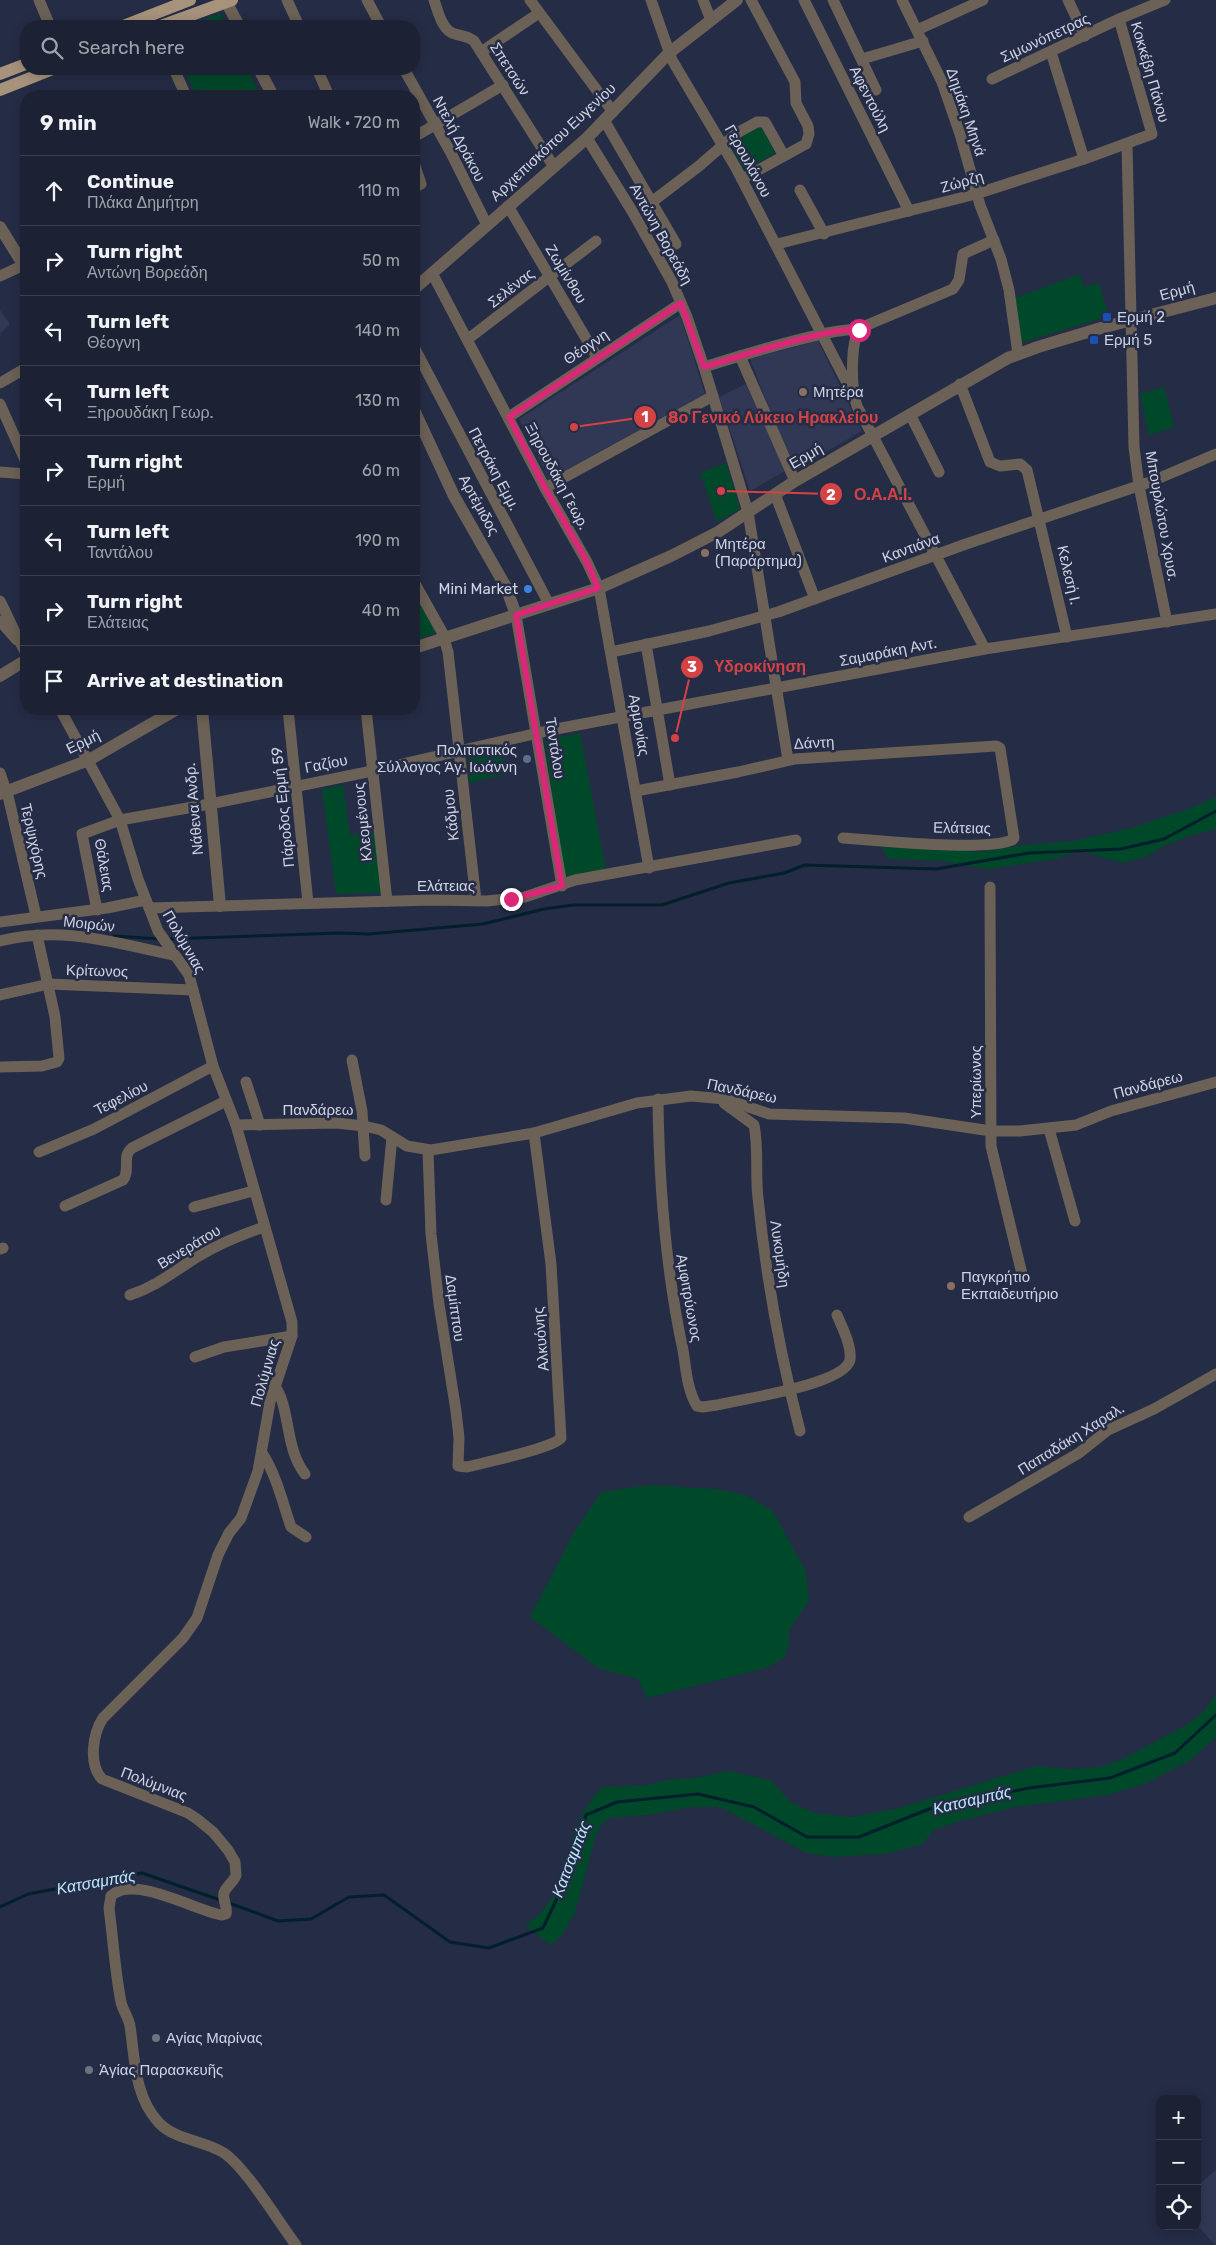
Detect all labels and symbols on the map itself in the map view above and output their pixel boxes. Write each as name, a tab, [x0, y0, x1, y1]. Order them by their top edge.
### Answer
street label: Σιμωνόπετρας	[998, 10, 1092, 66]
street label: Κοκκέβη Πάνου	[1127, 20, 1173, 124]
street label: Σπετσών	[486, 39, 534, 99]
street label: Αφεντούλη	[846, 63, 894, 135]
street label: Δημάκη Μηνά	[942, 65, 990, 159]
street label: Αρχιεπισκόπου Ευγενίου	[487, 79, 619, 205]
street label: Ντελή Δράκου	[429, 93, 489, 185]
street label: Γερουλάνου	[721, 122, 775, 200]
street label: Ζώρζη	[938, 167, 986, 197]
street label: Αντώνη Βορεάδη	[626, 180, 696, 288]
street label: Ζωμίνθου	[541, 241, 591, 307]
street label: Σελένας	[484, 264, 538, 312]
street label: Ερμή	[1158, 278, 1196, 304]
place label: Ερμή 2	[1117, 308, 1165, 326]
marker: Ερμή 2	[1101, 311, 1113, 323]
route start	[848, 319, 871, 342]
street label: Θέογνη	[560, 326, 612, 368]
place label: Ερμή 5	[1104, 331, 1152, 349]
marker: Ερμή 5	[1088, 334, 1100, 346]
place label: Μητέρα	[813, 383, 864, 401]
marker: Μητέρα	[797, 386, 809, 398]
callout: 8ο Γενικό Λύκειο Ηρακλείου	[633, 402, 888, 433]
text: 1	[641, 408, 649, 426]
text: 8ο Γενικό Λύκειο Ηρακλείου	[668, 408, 878, 427]
street label: Ξηρουδάκη Γεωρ.	[521, 419, 593, 533]
street label: Πετράκη Εμμ.	[465, 424, 523, 514]
street label: Ερμή	[786, 439, 826, 473]
street label: Μπουρλώτου Χρυσ.	[1142, 449, 1182, 583]
street label: Αρτέμιδος	[455, 471, 503, 539]
callout: Ο.Α.Α.Ι.	[819, 479, 922, 510]
text: Ο.Α.Α.Ι.	[854, 485, 912, 504]
text: 2	[826, 486, 836, 504]
street label: Καντιάνα	[880, 529, 943, 567]
place label: Μητέρα (Παράρτημα)	[715, 535, 802, 570]
street label: Κελεσή Ι.	[1053, 544, 1085, 606]
marker: Μητέρα (Παράρτημα)	[699, 547, 711, 559]
place label: Mini Market	[439, 580, 518, 598]
marker: Mini Market	[522, 583, 534, 595]
street label: Σαμαράκη Αντ.	[838, 634, 938, 670]
callout: Υδροκίνηση	[679, 651, 817, 682]
text: Υδροκίνηση	[714, 657, 806, 676]
text: 3	[687, 658, 697, 676]
street label: Αρμονίας	[625, 693, 653, 757]
street label: Ταντάλου	[541, 716, 569, 780]
street label: Ερμή	[63, 726, 103, 758]
street label: Δάντη	[793, 733, 835, 753]
place label: Πολιτιστικός Σύλλογος Άγ. Ιωάννη	[377, 741, 517, 776]
street label: Πάροδος Ερμή 59	[268, 746, 298, 868]
street label: Γαζίου	[303, 751, 349, 777]
marker: Πολιτιστικός Σύλλογος Άγ. Ιωάννη	[521, 753, 533, 765]
street label: Νάθενα Ανδρ.	[181, 762, 207, 856]
street label: Κλεομένους	[350, 782, 376, 862]
street label: Κάδμου	[439, 788, 463, 842]
street label: Τερψιχόρης	[17, 802, 51, 880]
street label: Ελάτειας	[933, 818, 991, 838]
street label: Θάλειας	[90, 837, 118, 893]
street label: Ελάτειας	[417, 877, 475, 895]
route end	[500, 888, 523, 911]
street label: Πολύμνιας	[159, 907, 209, 977]
street label: Μοιρών	[62, 912, 116, 936]
street label: Κρίτωνος	[66, 961, 128, 981]
street label: Υπερίωνος	[967, 1045, 985, 1119]
street label: Πανδάρεω	[1111, 1067, 1185, 1103]
street label: Πανδάρεω	[705, 1075, 779, 1107]
street label: Τεφελίου	[91, 1077, 151, 1119]
street label: Πανδάρεω	[283, 1101, 354, 1119]
street label: Λυκομήδη	[766, 1219, 794, 1289]
street label: Βενεράτου	[154, 1221, 224, 1273]
street label: Αμφιτρύωνος	[672, 1253, 706, 1343]
place label: Παγκρήτιο Εκπαιδευτήριο	[961, 1268, 1058, 1303]
street label: Δαμίππου	[441, 1273, 469, 1343]
marker: Παγκρήτιο Εκπαιδευτήριο	[945, 1280, 957, 1292]
street label: Αλκυόνης	[529, 1306, 553, 1372]
street label: Πολύμνιας	[247, 1337, 283, 1409]
street label: Παπαδάκη Χαραλ.	[1014, 1399, 1128, 1479]
street label: Πολύμνιας	[118, 1763, 190, 1805]
water label: Κατσαμπάς	[931, 1782, 1013, 1818]
water label: Κατσαμπάς	[548, 1818, 594, 1900]
water label: Κατσαμπάς	[55, 1866, 137, 1898]
place label: Αγίας Μαρίνας	[166, 2029, 263, 2047]
marker: Αγίας Μαρίνας	[150, 2032, 162, 2044]
place label: Ἁγίας Παρασκευῆς	[99, 2061, 223, 2079]
marker: Ἁγίας Παρασκευῆς	[83, 2064, 95, 2076]

